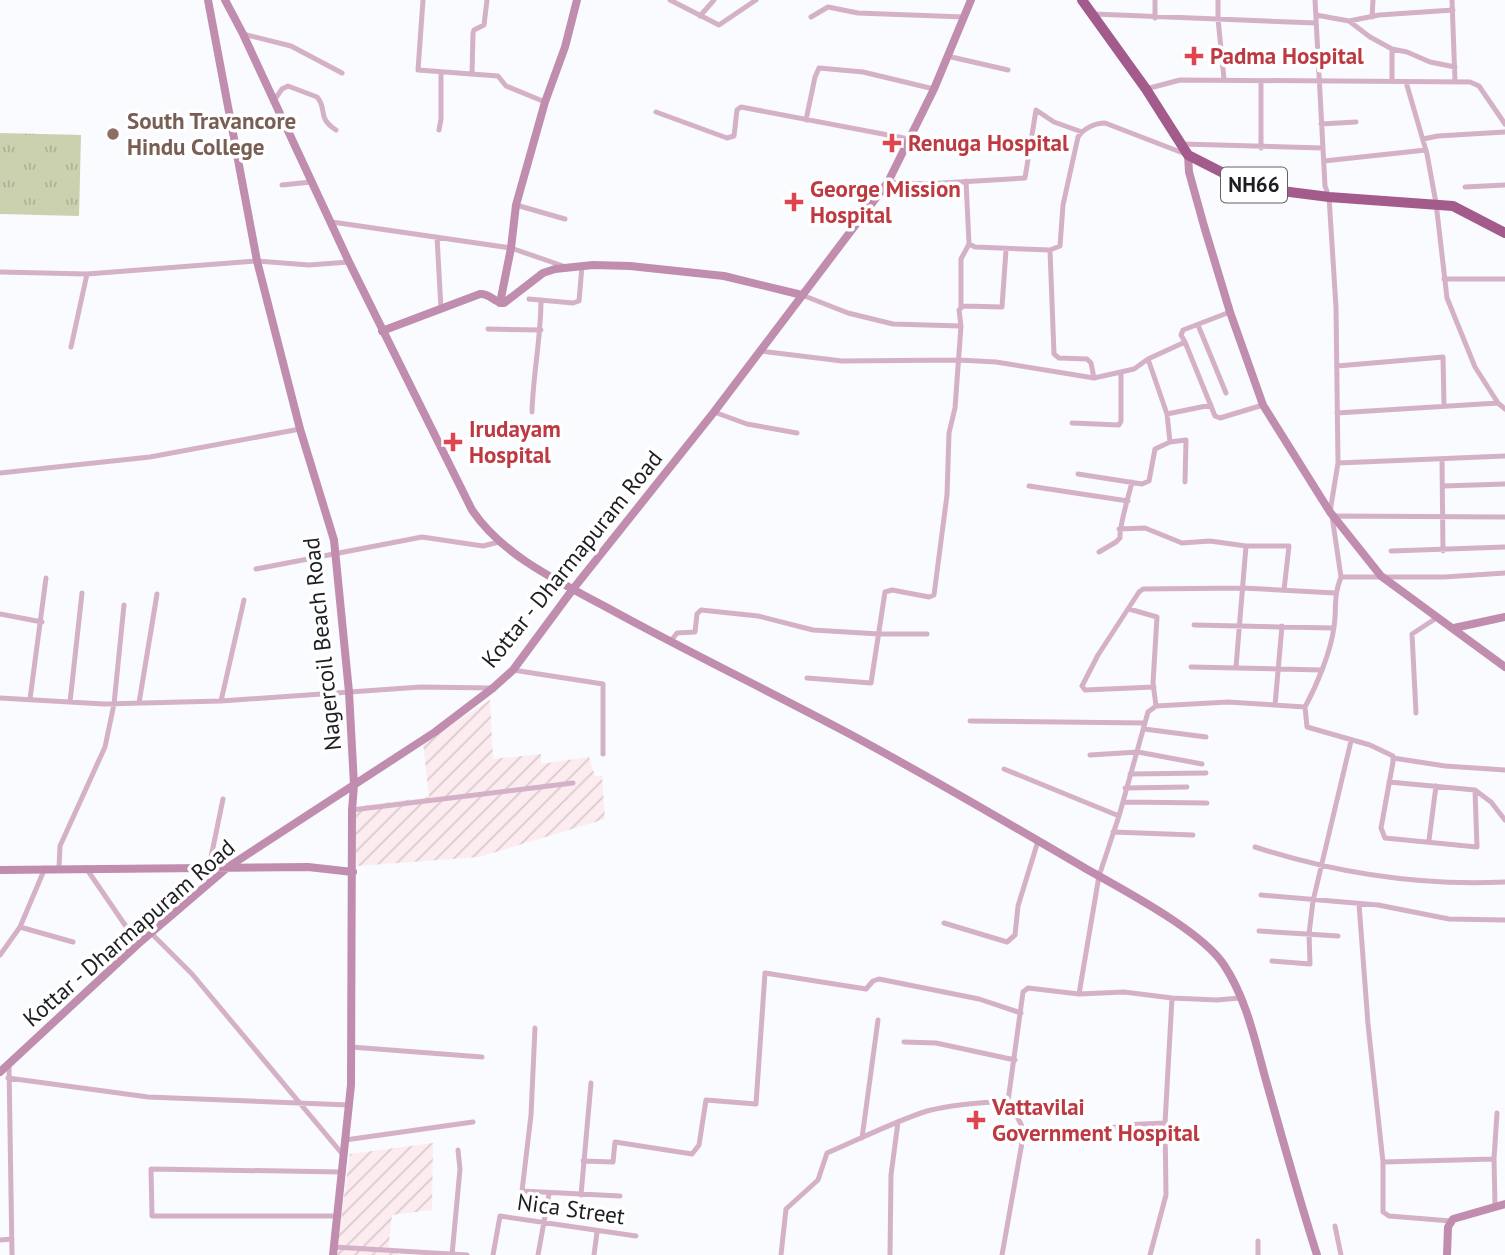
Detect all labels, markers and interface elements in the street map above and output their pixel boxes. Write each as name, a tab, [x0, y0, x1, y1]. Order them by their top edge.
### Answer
place label: Padma Hospital	[1210, 41, 1364, 70]
marker: Padma Hospital	[1184, 46, 1204, 66]
place label: South Travancore Hindu College	[127, 106, 296, 161]
marker: South Travancore Hindu College	[105, 126, 121, 142]
place label: Renuga Hospital	[908, 128, 1069, 157]
marker: Renuga Hospital	[882, 133, 902, 153]
road number: NH66	[1221, 168, 1287, 202]
place label: George Mission Hospital	[810, 174, 961, 229]
marker: George Mission Hospital	[784, 192, 804, 212]
place label: Irudayam Hospital	[469, 414, 561, 469]
marker: Irudayam Hospital	[443, 432, 463, 452]
street label: Kottar - Dharmapuram Road	[475, 444, 668, 673]
street label: Nagercoil Beach Road	[296, 536, 347, 752]
street label: Kottar - Dharmapuram Road	[17, 833, 241, 1033]
place label: Vattavilai Government Hospital	[991, 1092, 1200, 1147]
marker: Vattavilai Government Hospital	[966, 1110, 986, 1130]
street label: Nica Street	[515, 1187, 627, 1230]

